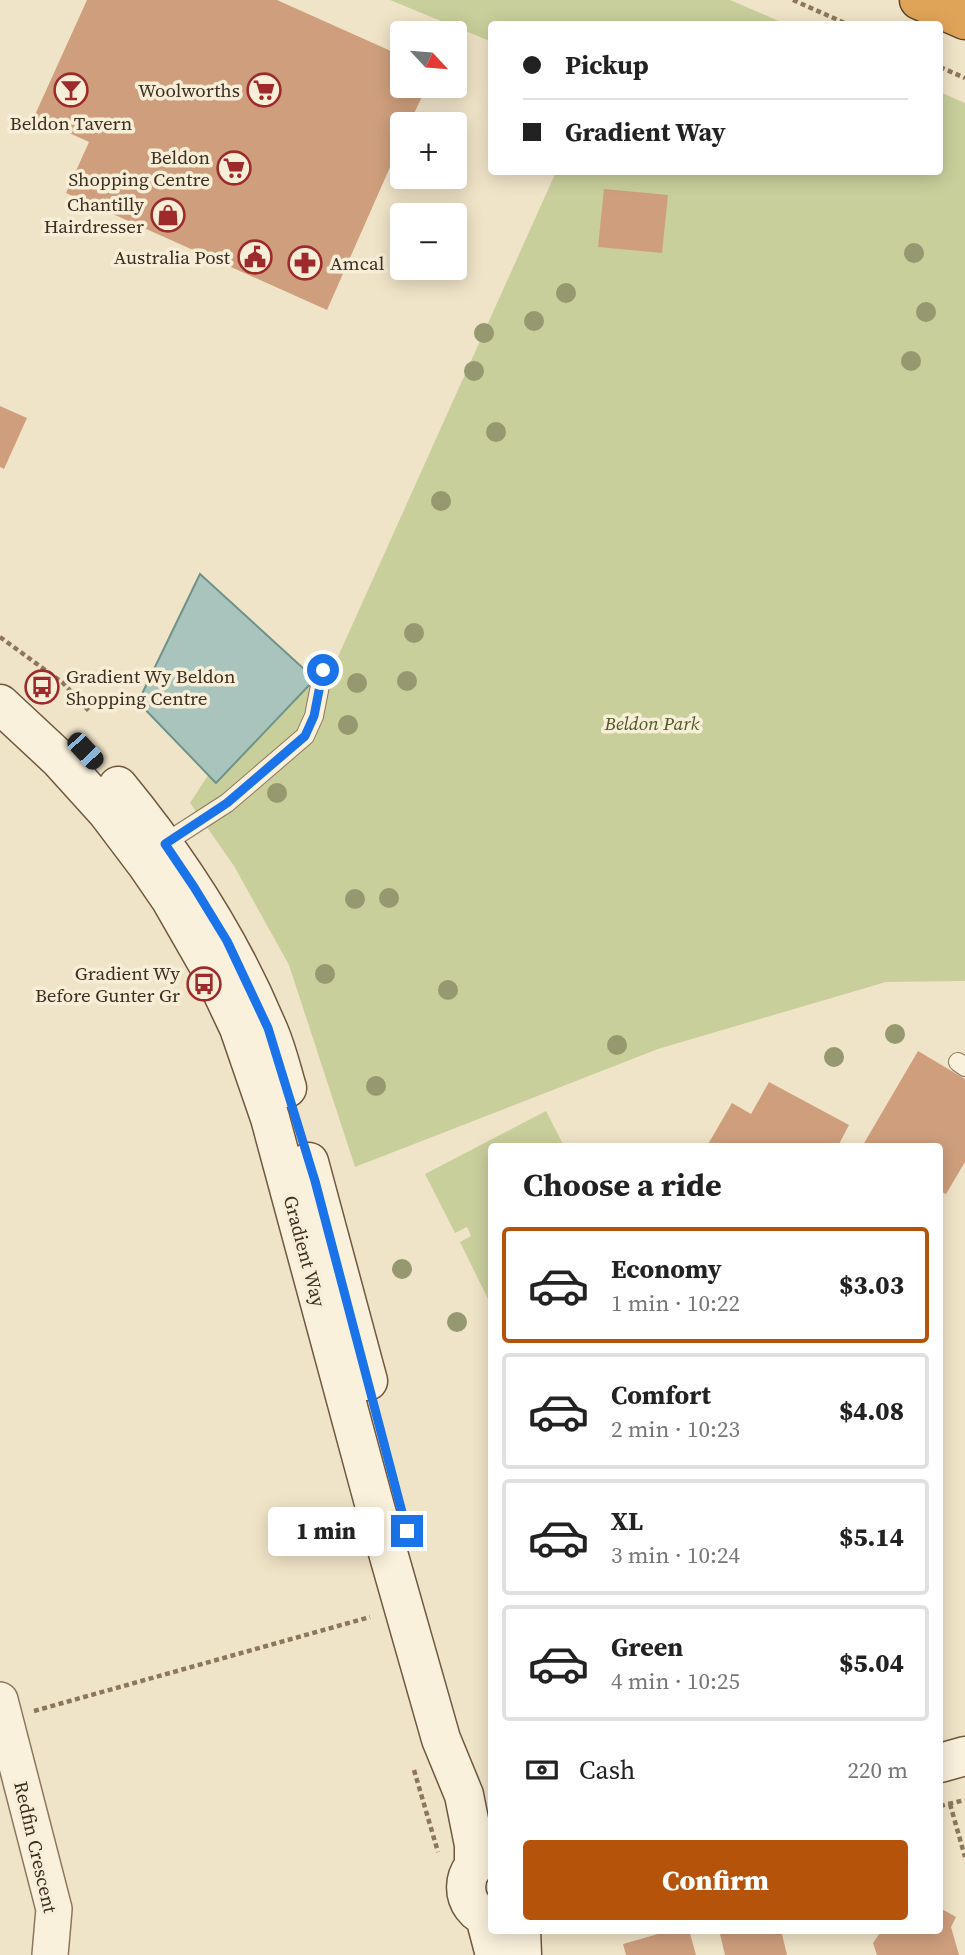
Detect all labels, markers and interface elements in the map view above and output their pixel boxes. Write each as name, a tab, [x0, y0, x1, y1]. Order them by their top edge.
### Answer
north arrow	[390, 21, 467, 98]
map controls	[390, 21, 467, 280]
text: Pickup	[565, 47, 649, 83]
bar icon: Beldon Tavern	[52, 71, 90, 109]
supermarket icon: Woolworths	[245, 71, 283, 109]
place label: Woolworths	[138, 77, 240, 103]
place label: Beldon Tavern	[10, 110, 132, 136]
button: +	[390, 112, 467, 189]
text: Gradient Way	[565, 114, 726, 150]
place label: Beldon Shopping Centre	[69, 144, 210, 192]
supermarket icon: Beldon Shopping Centre	[215, 149, 253, 187]
place label: Chantilly Hairdresser	[44, 191, 144, 239]
shop icon: Chantilly Hairdresser	[149, 196, 187, 234]
button: −	[390, 203, 467, 280]
public building icon: Australia Post	[236, 238, 274, 276]
place label: Australia Post	[114, 244, 231, 270]
pharmacy icon: Amcal	[286, 244, 324, 282]
place label: Amcal	[330, 250, 385, 276]
route start	[307, 654, 339, 686]
place label: Gradient Wy Beldon Shopping Centre	[66, 663, 236, 711]
bus stop icon: Gradient Wy Beldon Shopping Centre	[23, 668, 61, 706]
park label: Beldon Park	[603, 710, 700, 736]
car	[63, 728, 108, 774]
place label: Gradient Wy Before Gunter Gr	[35, 960, 180, 1008]
bus stop icon: Gradient Wy Before Gunter Gr	[185, 965, 223, 1003]
text: Choose a ride	[523, 1163, 722, 1207]
street label: Gradient Way	[278, 1192, 332, 1310]
text: Economy	[611, 1251, 722, 1287]
icon: car	[527, 1254, 590, 1317]
text: $3.03	[839, 1267, 904, 1303]
text: 1 min · 10:22	[611, 1287, 740, 1319]
text: Comfort	[611, 1377, 711, 1413]
icon: car	[527, 1380, 590, 1443]
text: $4.08	[839, 1393, 904, 1429]
text: 2 min · 10:23	[611, 1413, 740, 1445]
text: XL	[611, 1503, 643, 1539]
callout: 1 min	[267, 1506, 382, 1556]
icon: car	[527, 1506, 590, 1569]
text: 1 min	[296, 1515, 356, 1547]
route end	[391, 1515, 423, 1547]
text: $5.14	[839, 1519, 904, 1555]
text: 3 min · 10:24	[611, 1539, 740, 1571]
text: Green	[611, 1629, 683, 1665]
icon: car	[527, 1632, 590, 1695]
text: $5.04	[839, 1645, 904, 1681]
text: 4 min · 10:25	[611, 1665, 740, 1697]
icon: cash	[523, 1751, 561, 1789]
text: Cash	[579, 1752, 635, 1788]
text: 220 m	[847, 1754, 908, 1786]
street label: Redfin Crescent	[8, 1779, 64, 1916]
button: Confirm	[523, 1840, 908, 1920]

